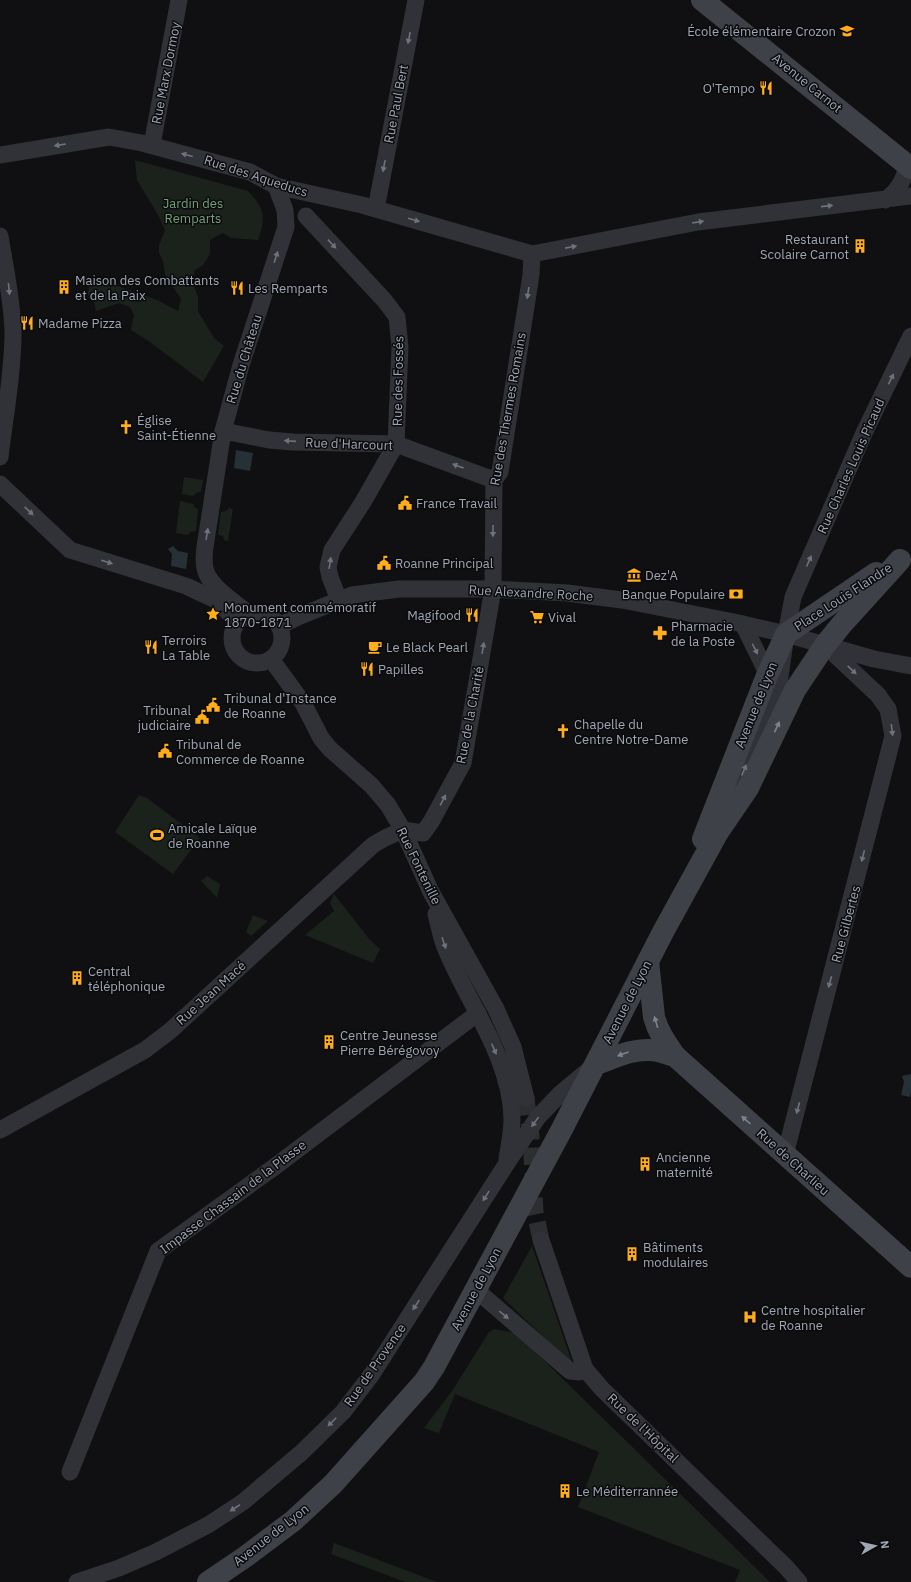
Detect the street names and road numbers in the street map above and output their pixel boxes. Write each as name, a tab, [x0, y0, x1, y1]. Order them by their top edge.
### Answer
street label: Rue Marx Dormoy	[148, 20, 184, 126]
street label: Avenue Carnot	[768, 49, 846, 117]
street label: Rue Paul Bert	[380, 63, 412, 145]
street label: Rue des Aqueducs	[202, 151, 310, 201]
street label: Rue du Château	[222, 312, 266, 406]
street label: Rue des Thermes Romains	[486, 331, 530, 487]
street label: Rue des Fossés	[389, 336, 407, 426]
street label: Rue Charles Louis Picaud	[813, 396, 889, 536]
street label: Rue d'Harcourt	[305, 434, 393, 454]
street label: Place Louis Flandre	[791, 559, 895, 635]
street label: Rue Alexandre Roche	[468, 581, 594, 605]
street label: Avenue de Lyon	[731, 659, 781, 751]
street label: Rue de la Charité	[452, 665, 488, 765]
street label: Rue Fontenille	[393, 825, 445, 907]
street label: Rue Gilbertes	[828, 884, 864, 964]
street label: Rue Jean Macé	[173, 957, 249, 1029]
street label: Avenue de Lyon	[599, 957, 655, 1047]
street label: Rue de Charlieu	[753, 1125, 833, 1199]
street label: Impasse Chassain de la Plasse	[156, 1136, 310, 1258]
street label: Avenue de Lyon	[447, 1245, 505, 1333]
street label: Rue de Provence	[340, 1320, 410, 1410]
street label: Rue de l'Hôpital	[604, 1390, 683, 1467]
street label: Avenue de Lyon	[230, 1500, 312, 1570]

